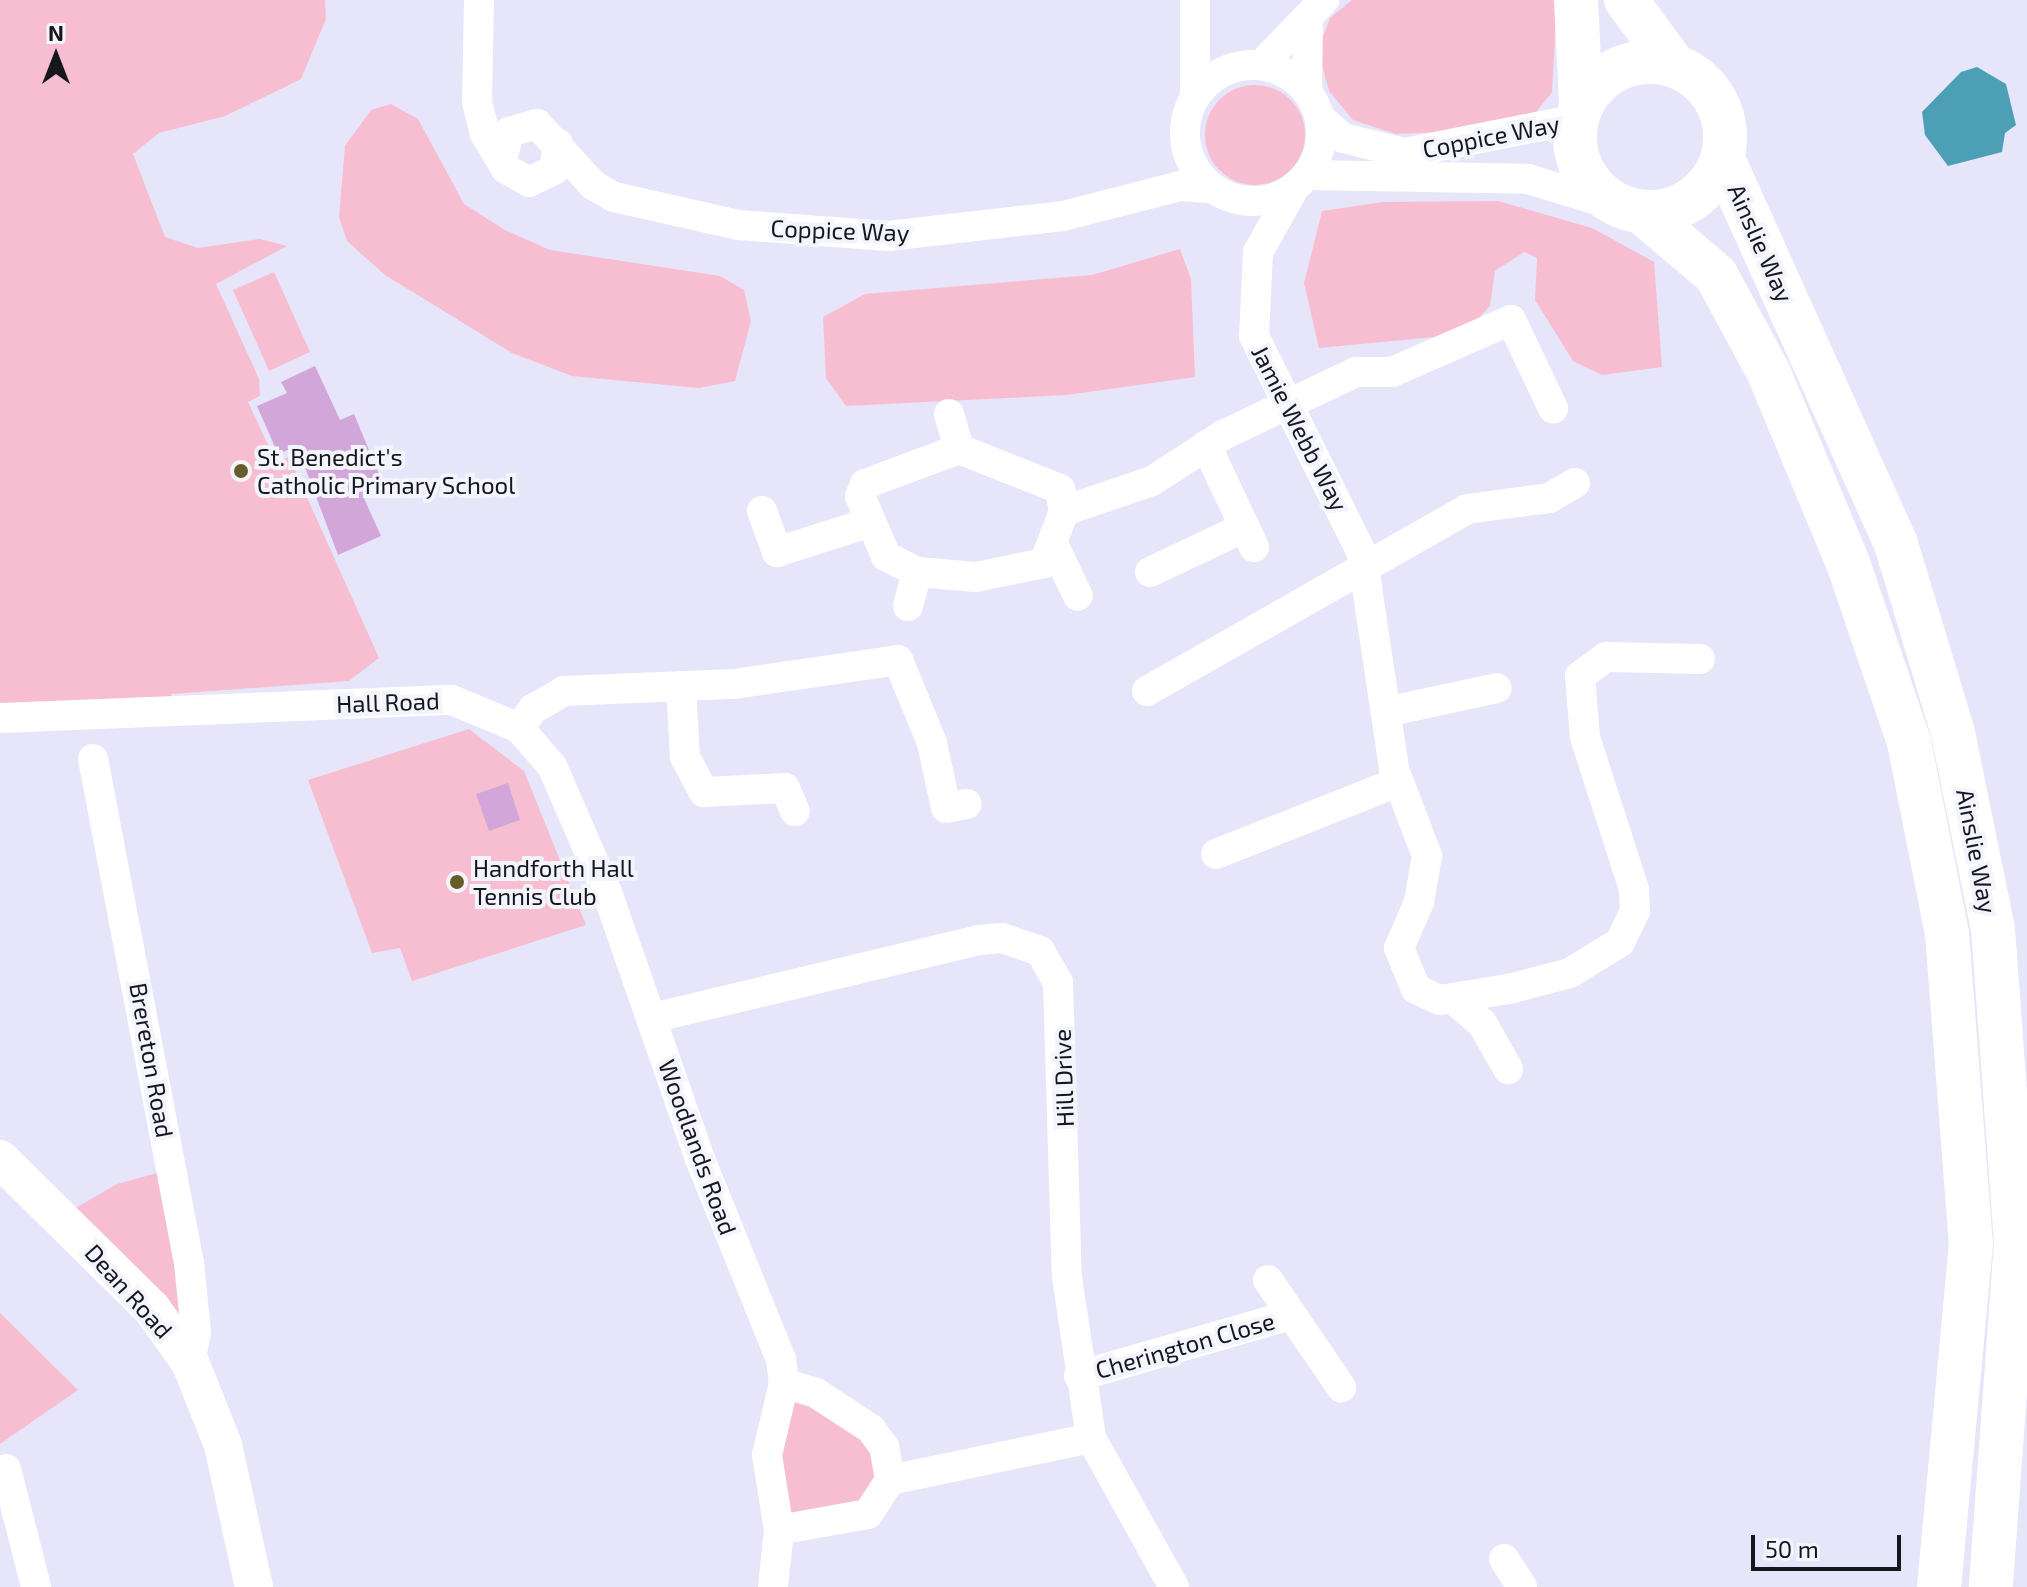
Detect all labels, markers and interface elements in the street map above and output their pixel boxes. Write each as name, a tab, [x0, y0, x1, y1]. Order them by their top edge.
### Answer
north arrow	[16, 16, 96, 96]
text: N	[48, 19, 64, 45]
street label: Coppice Way	[1420, 109, 1562, 163]
street label: Ainslie Way	[1722, 179, 1800, 307]
street label: Coppice Way	[770, 213, 910, 247]
street label: Jamie Webb Way	[1246, 340, 1354, 516]
place label: St. Benedict's Catholic Primary School	[257, 443, 516, 499]
marker: St. Benedict's Catholic Primary School	[232, 462, 250, 480]
street label: Hall Road	[335, 686, 441, 718]
street label: Ainslie Way	[1951, 786, 2003, 916]
place label: Handforth Hall Tennis Club	[473, 854, 634, 910]
marker: Handforth Hall Tennis Club	[448, 873, 466, 891]
street label: Brereton Road	[124, 980, 180, 1140]
street label: Hill Drive	[1047, 1028, 1079, 1128]
street label: Woodlands Road	[653, 1056, 743, 1238]
street label: Dean Road	[79, 1238, 179, 1344]
street label: Cherington Close	[1092, 1306, 1278, 1384]
scale bar	[1755, 1519, 1905, 1569]
text: 50 m	[1765, 1534, 1819, 1563]

